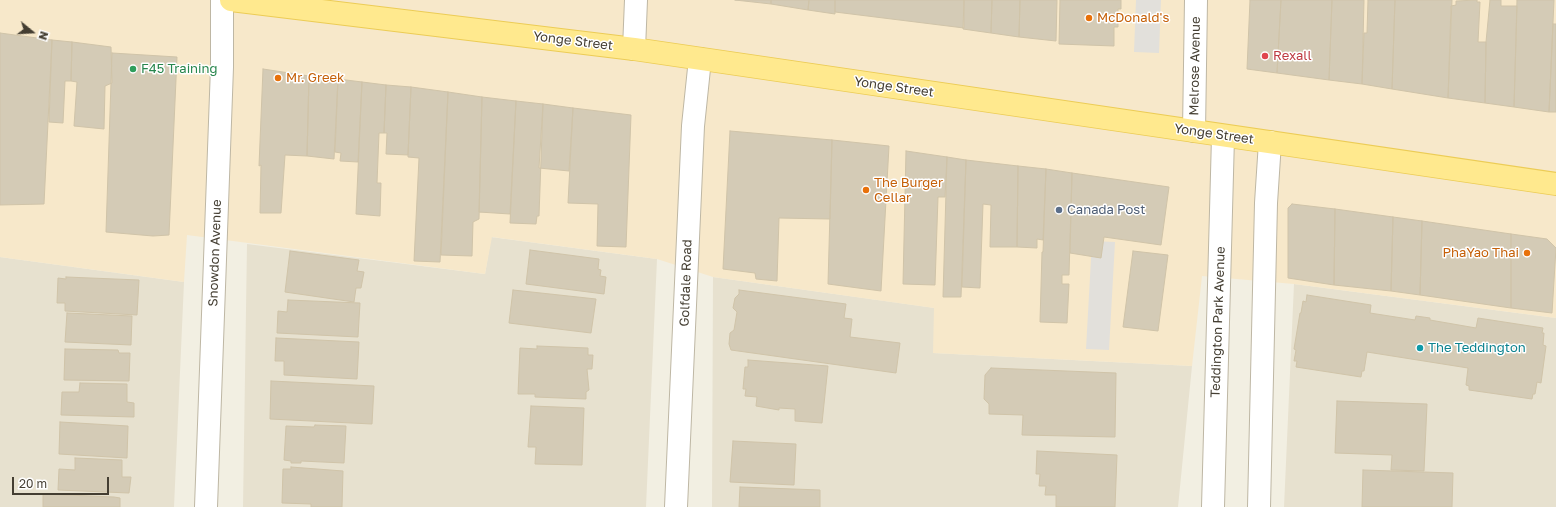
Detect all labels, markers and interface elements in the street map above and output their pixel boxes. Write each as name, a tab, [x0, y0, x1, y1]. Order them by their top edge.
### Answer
place label: McDonald's	[1097, 10, 1169, 26]
north arrow	[12, 12, 52, 52]
marker: McDonald's	[1084, 13, 1094, 23]
street label: Melrose Avenue	[1186, 16, 1204, 116]
street label: Yonge Street	[532, 28, 614, 54]
text: N	[36, 30, 51, 42]
place label: Rexall	[1273, 48, 1312, 64]
marker: Rexall	[1260, 51, 1270, 61]
place label: F45 Training	[141, 61, 218, 77]
marker: F45 Training	[128, 64, 138, 74]
place label: Mr. Greek	[286, 70, 344, 86]
marker: Mr. Greek	[273, 73, 283, 83]
street label: Yonge Street	[853, 74, 935, 100]
street label: Yonge Street	[1173, 121, 1255, 147]
place label: The Burger Cellar	[874, 175, 943, 206]
marker: The Burger Cellar	[861, 185, 871, 195]
street label: Snowdon Avenue	[205, 199, 225, 307]
place label: Canada Post	[1067, 202, 1145, 218]
marker: Canada Post	[1054, 205, 1064, 215]
street label: Golfdale Road	[677, 239, 695, 327]
place label: PhaYao Thai	[1443, 245, 1519, 261]
street label: Teddington Park Avenue	[1208, 246, 1228, 398]
marker: PhaYao Thai	[1522, 248, 1532, 258]
place label: The Teddington	[1428, 340, 1526, 356]
marker: The Teddington	[1415, 343, 1425, 353]
scale bar	[14, 469, 111, 495]
text: 20 m	[19, 476, 47, 491]

